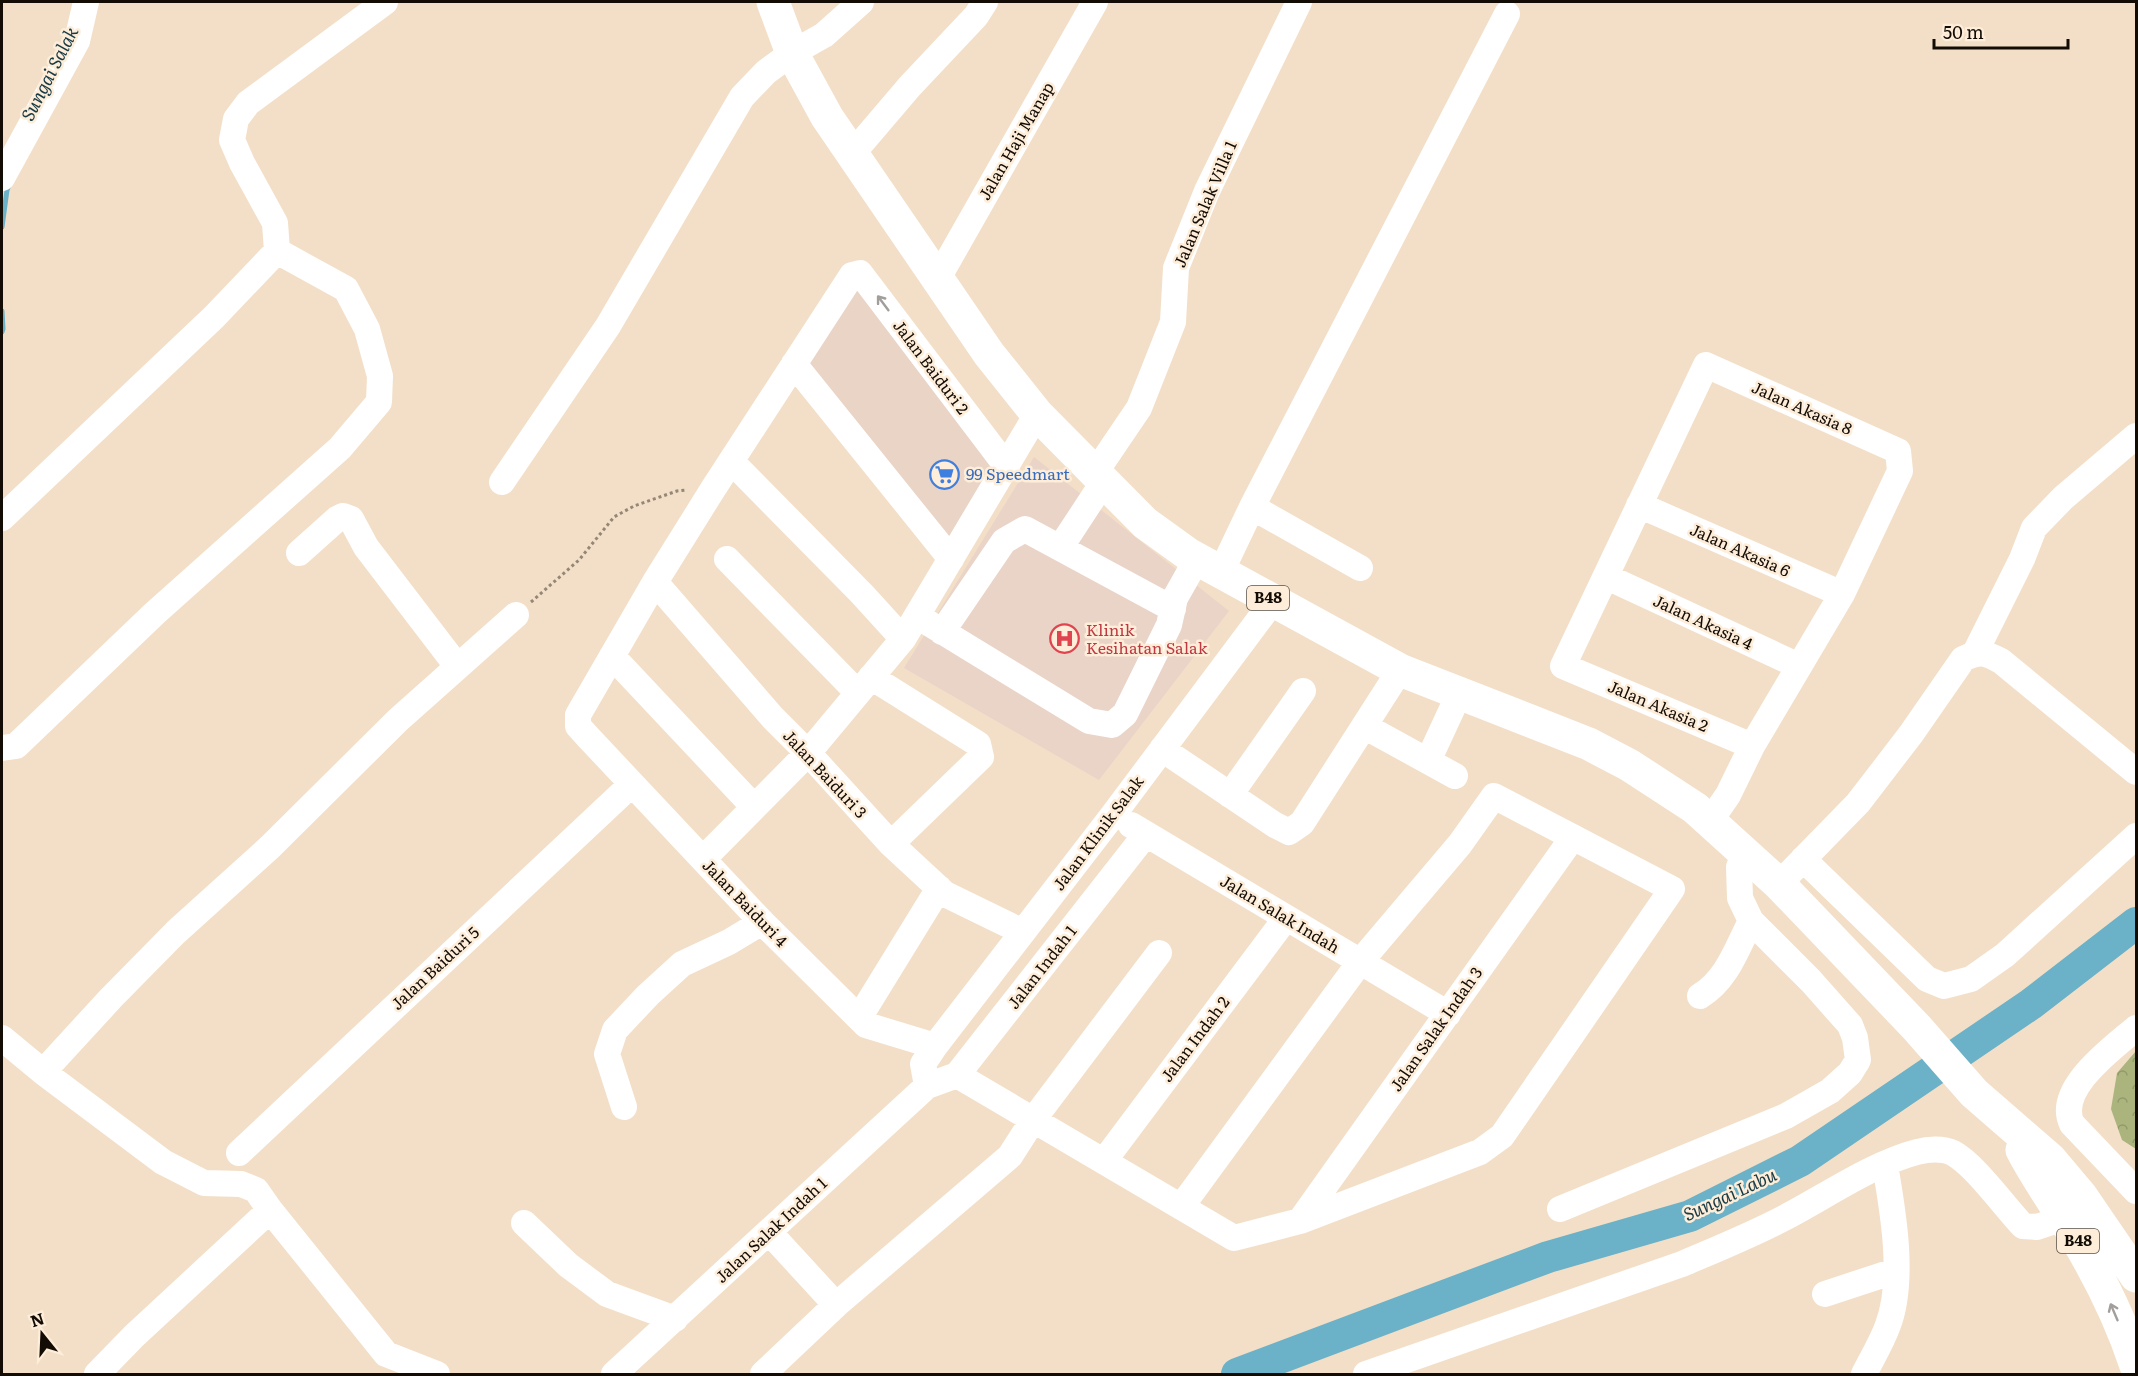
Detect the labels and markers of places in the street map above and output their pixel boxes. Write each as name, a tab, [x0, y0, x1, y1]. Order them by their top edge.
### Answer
supermarket icon: 99 Speedmart	[929, 458, 961, 490]
place label: 99 Speedmart	[966, 461, 1070, 485]
place label: Klinik Kesihatan Salak	[1086, 617, 1208, 659]
hospital icon: Klinik Kesihatan Salak	[1049, 623, 1081, 655]

